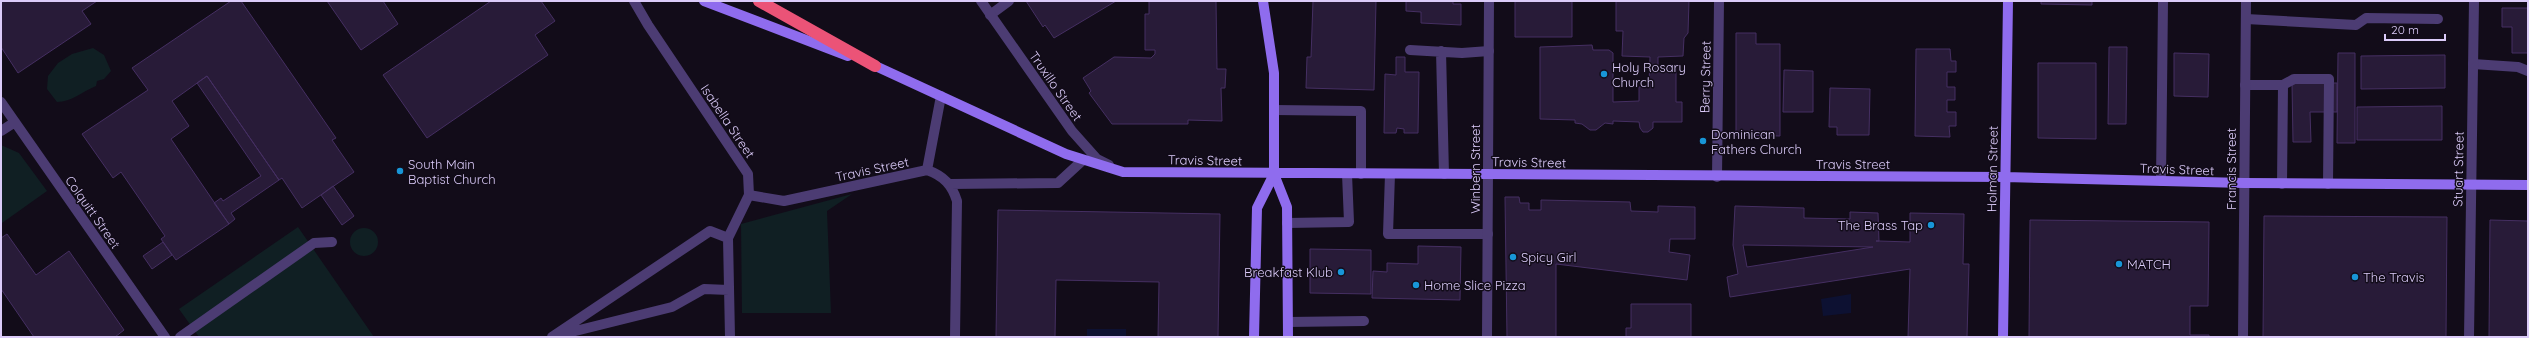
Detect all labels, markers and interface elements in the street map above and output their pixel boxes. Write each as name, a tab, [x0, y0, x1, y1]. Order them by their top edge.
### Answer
scale bar	[2385, 16, 2445, 42]
text: 20 m	[2391, 22, 2419, 37]
street label: Berry Street	[1696, 41, 1714, 113]
street label: Truxillo Street	[1026, 48, 1086, 124]
place label: Holy Rosary Church	[1612, 59, 1686, 90]
marker: Holy Rosary Church	[1599, 69, 1609, 79]
street label: Isabella Street	[697, 81, 759, 161]
street label: Winbern Street	[1467, 124, 1483, 214]
place label: Dominican Fathers Church	[1711, 126, 1802, 157]
street label: Holman Street	[1983, 126, 2001, 212]
street label: Francis Street	[2223, 128, 2239, 210]
street label: Stuart Street	[2449, 131, 2467, 207]
marker: Dominican Fathers Church	[1698, 136, 1708, 146]
street label: Travis Street	[1168, 151, 1242, 169]
street label: Travis Street	[834, 153, 910, 185]
street label: Travis Street	[1492, 153, 1566, 171]
place label: South Main Baptist Church	[408, 156, 496, 187]
street label: Travis Street	[1816, 156, 1890, 172]
street label: Travis Street	[2140, 160, 2214, 178]
marker: South Main Baptist Church	[395, 166, 405, 176]
street label: Colquitt Street	[62, 173, 124, 251]
place label: The Brass Tap	[1838, 217, 1923, 233]
marker: The Brass Tap	[1926, 220, 1936, 230]
place label: Spicy Girl	[1521, 249, 1576, 265]
marker: Spicy Girl	[1508, 252, 1518, 262]
place label: MATCH	[2127, 256, 2171, 272]
marker: MATCH	[2114, 259, 2124, 269]
place label: Breakfast Klub	[1244, 264, 1333, 280]
marker: Breakfast Klub	[1336, 267, 1346, 277]
place label: The Travis	[2363, 269, 2425, 285]
marker: The Travis	[2350, 272, 2360, 282]
place label: Home Slice Pizza	[1424, 277, 1526, 293]
marker: Home Slice Pizza	[1411, 280, 1421, 290]

